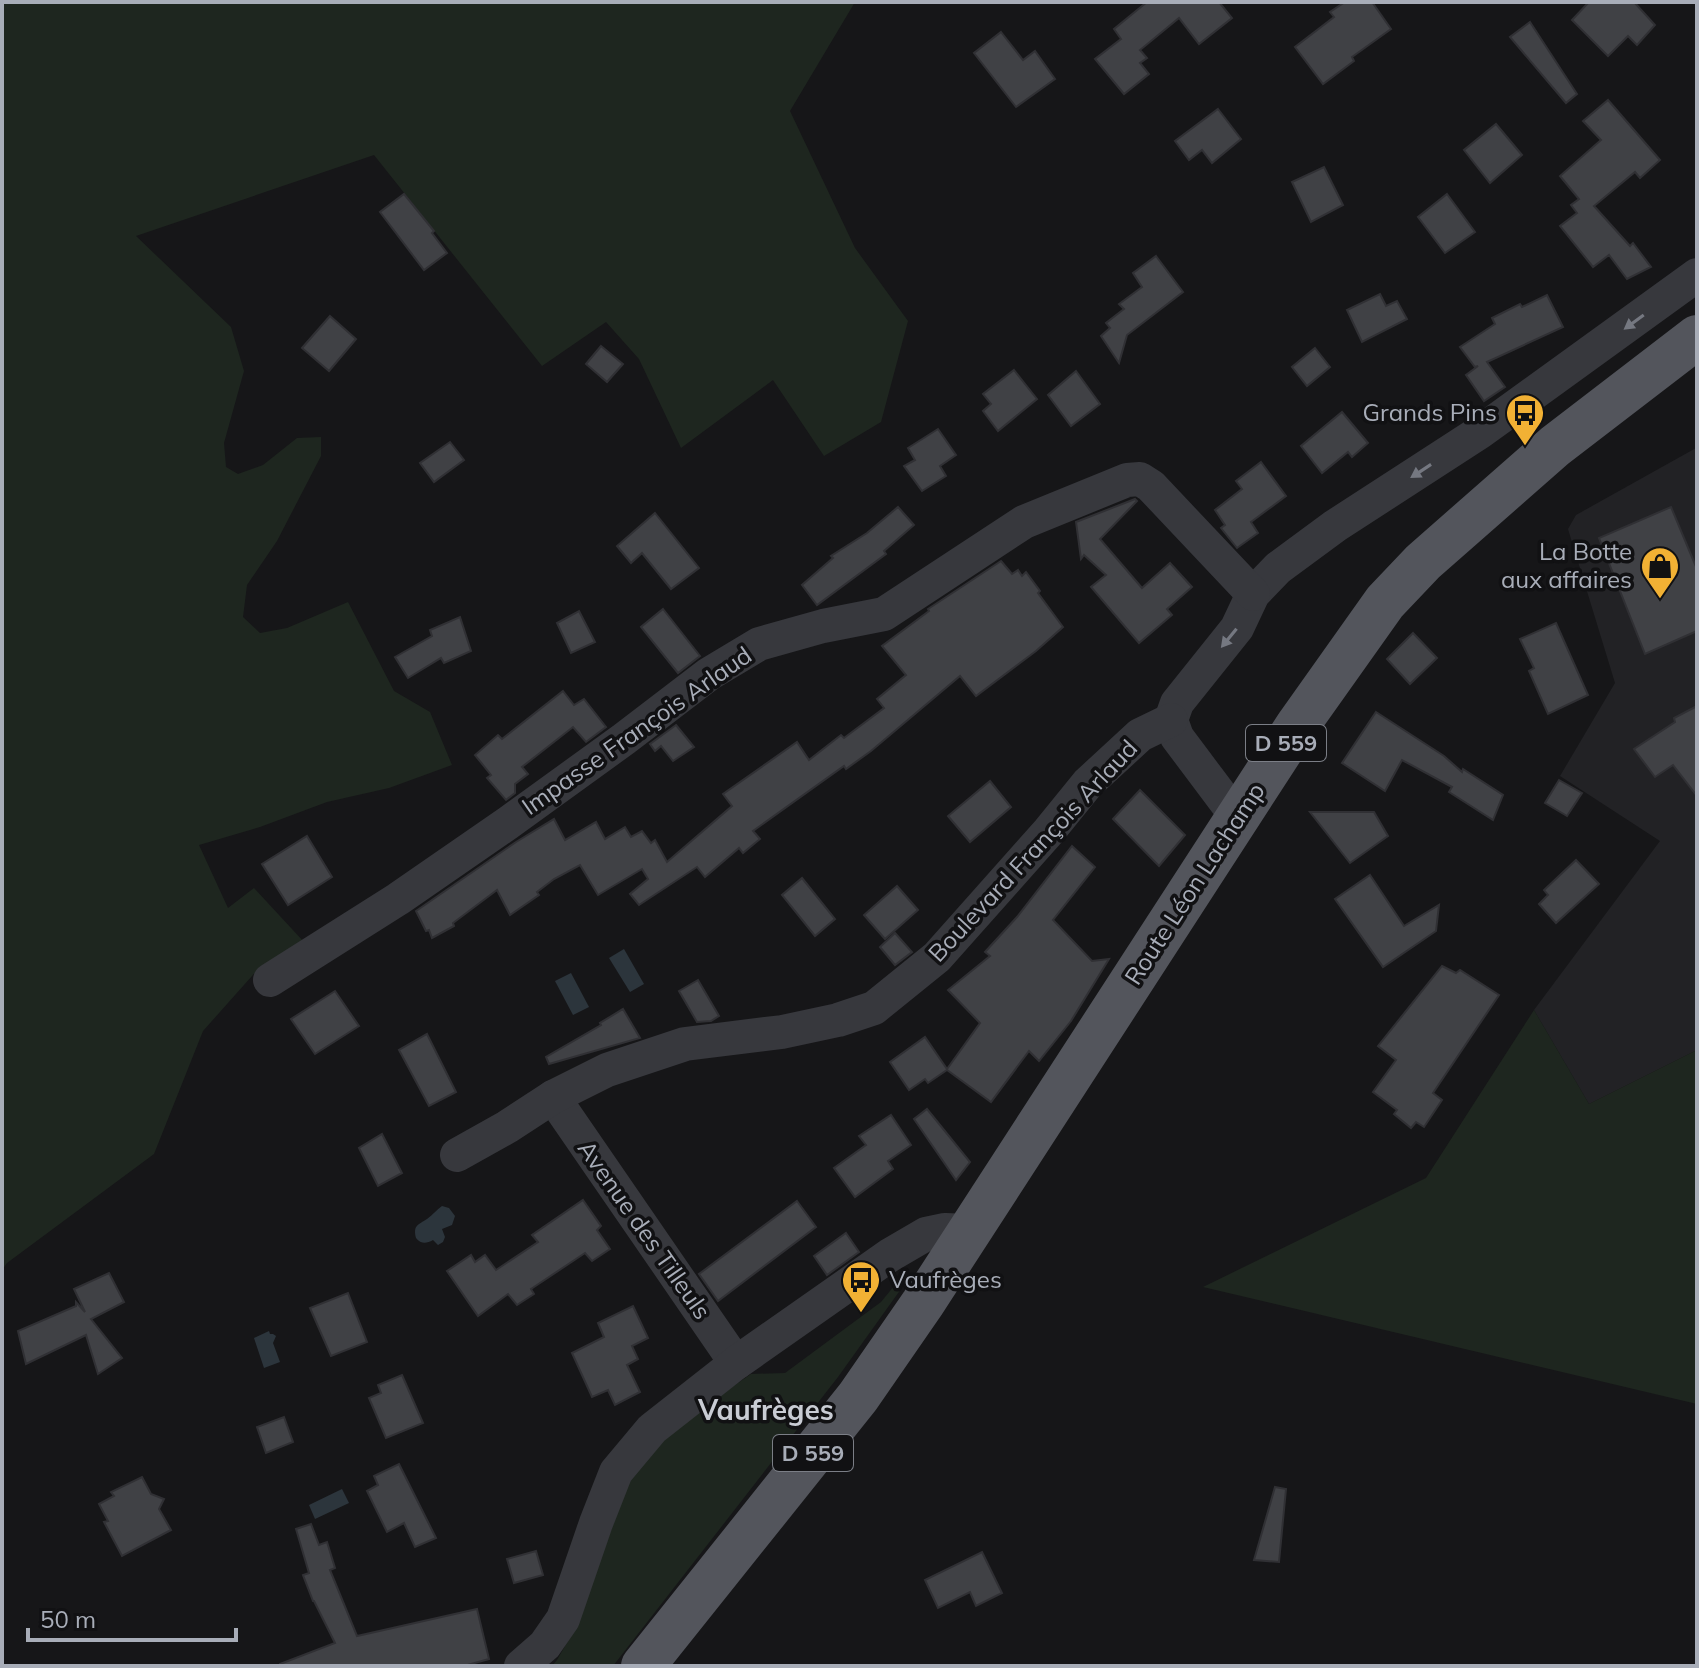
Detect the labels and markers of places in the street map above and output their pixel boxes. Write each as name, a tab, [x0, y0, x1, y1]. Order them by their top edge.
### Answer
bus stop icon: Grands Pins	[1504, 392, 1546, 447]
place label: Grands Pins	[1363, 397, 1497, 427]
place label: La Botte aux affaires	[1501, 536, 1632, 594]
shop icon: La Botte aux affaires	[1639, 545, 1681, 600]
bus stop icon: Vaufrèges	[840, 1259, 882, 1314]
place label: Vaufrèges	[889, 1264, 1002, 1294]

